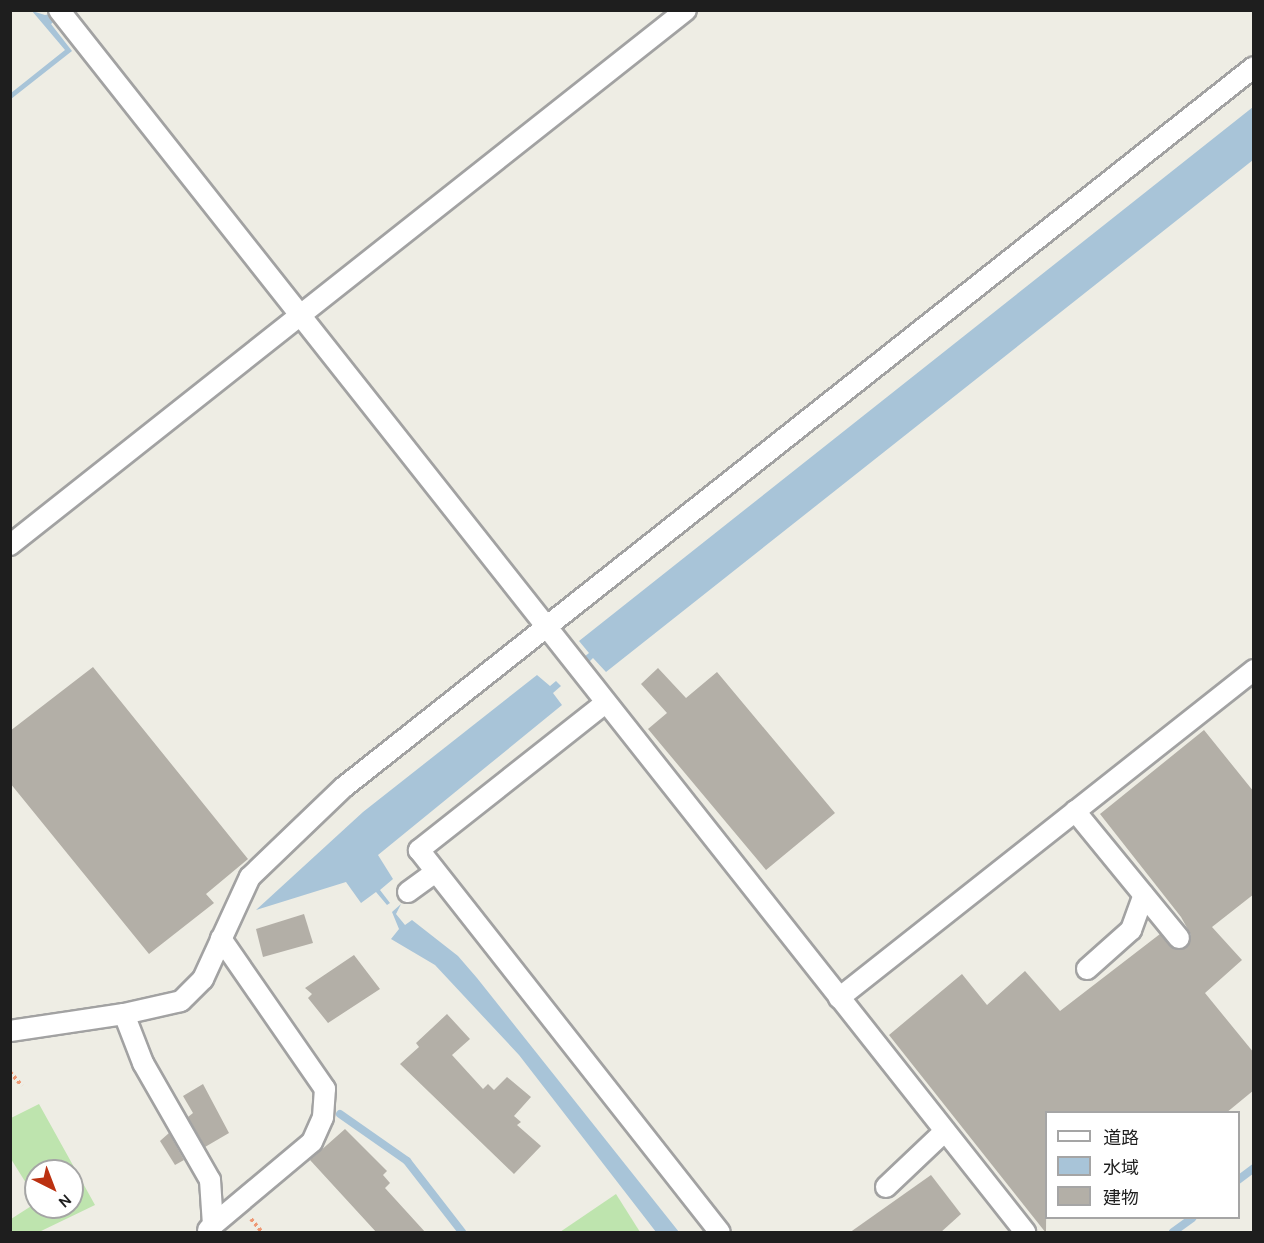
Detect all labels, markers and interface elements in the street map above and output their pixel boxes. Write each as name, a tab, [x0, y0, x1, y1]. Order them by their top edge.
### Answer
legend	[1045, 1111, 1240, 1219]
text: 道路	[1103, 1127, 1139, 1149]
text: 水域	[1103, 1157, 1139, 1179]
north arrow	[24, 1159, 84, 1219]
text: 建物	[1103, 1187, 1139, 1209]
text: N	[54, 1190, 76, 1212]

